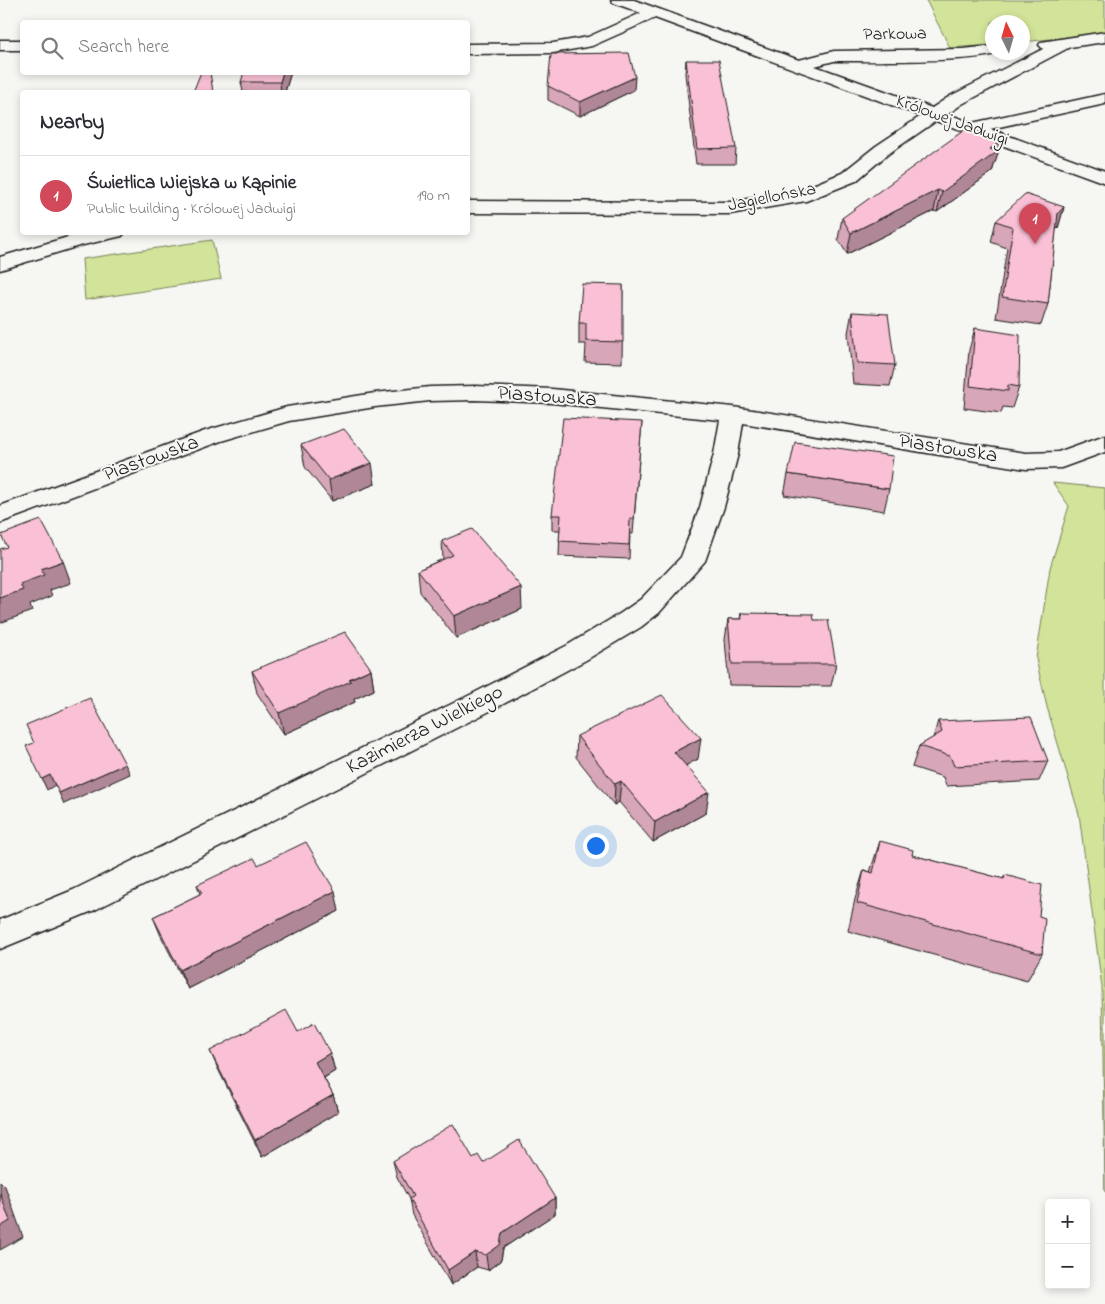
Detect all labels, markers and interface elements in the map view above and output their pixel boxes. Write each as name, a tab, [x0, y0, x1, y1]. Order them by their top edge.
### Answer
north arrow	[985, 15, 1030, 60]
search box	[20, 20, 470, 75]
street label: Parkowa	[863, 21, 927, 49]
icon: search	[38, 34, 66, 62]
text: Search here	[78, 34, 169, 61]
street label: Królowej Jadwigi	[892, 89, 1012, 154]
text: Nearby	[40, 108, 104, 138]
text: Świetlica Wiejska w Kąpinie	[87, 170, 296, 197]
street label: Jagiellońska	[726, 177, 818, 220]
text: 1	[53, 184, 59, 208]
text: 190 m	[417, 184, 450, 208]
text: Public building · Królowej Jadwigi	[87, 197, 296, 221]
pin: 1	[1019, 203, 1051, 244]
street label: Piastowska	[496, 379, 598, 415]
street label: Piastowska	[896, 426, 1000, 472]
street label: Piastowska	[99, 428, 203, 490]
street label: Kazimierza Wielkiego	[341, 677, 510, 784]
your location	[583, 833, 609, 859]
map controls	[1045, 1199, 1090, 1289]
button: +	[1045, 1199, 1090, 1244]
button: −	[1045, 1244, 1090, 1289]

